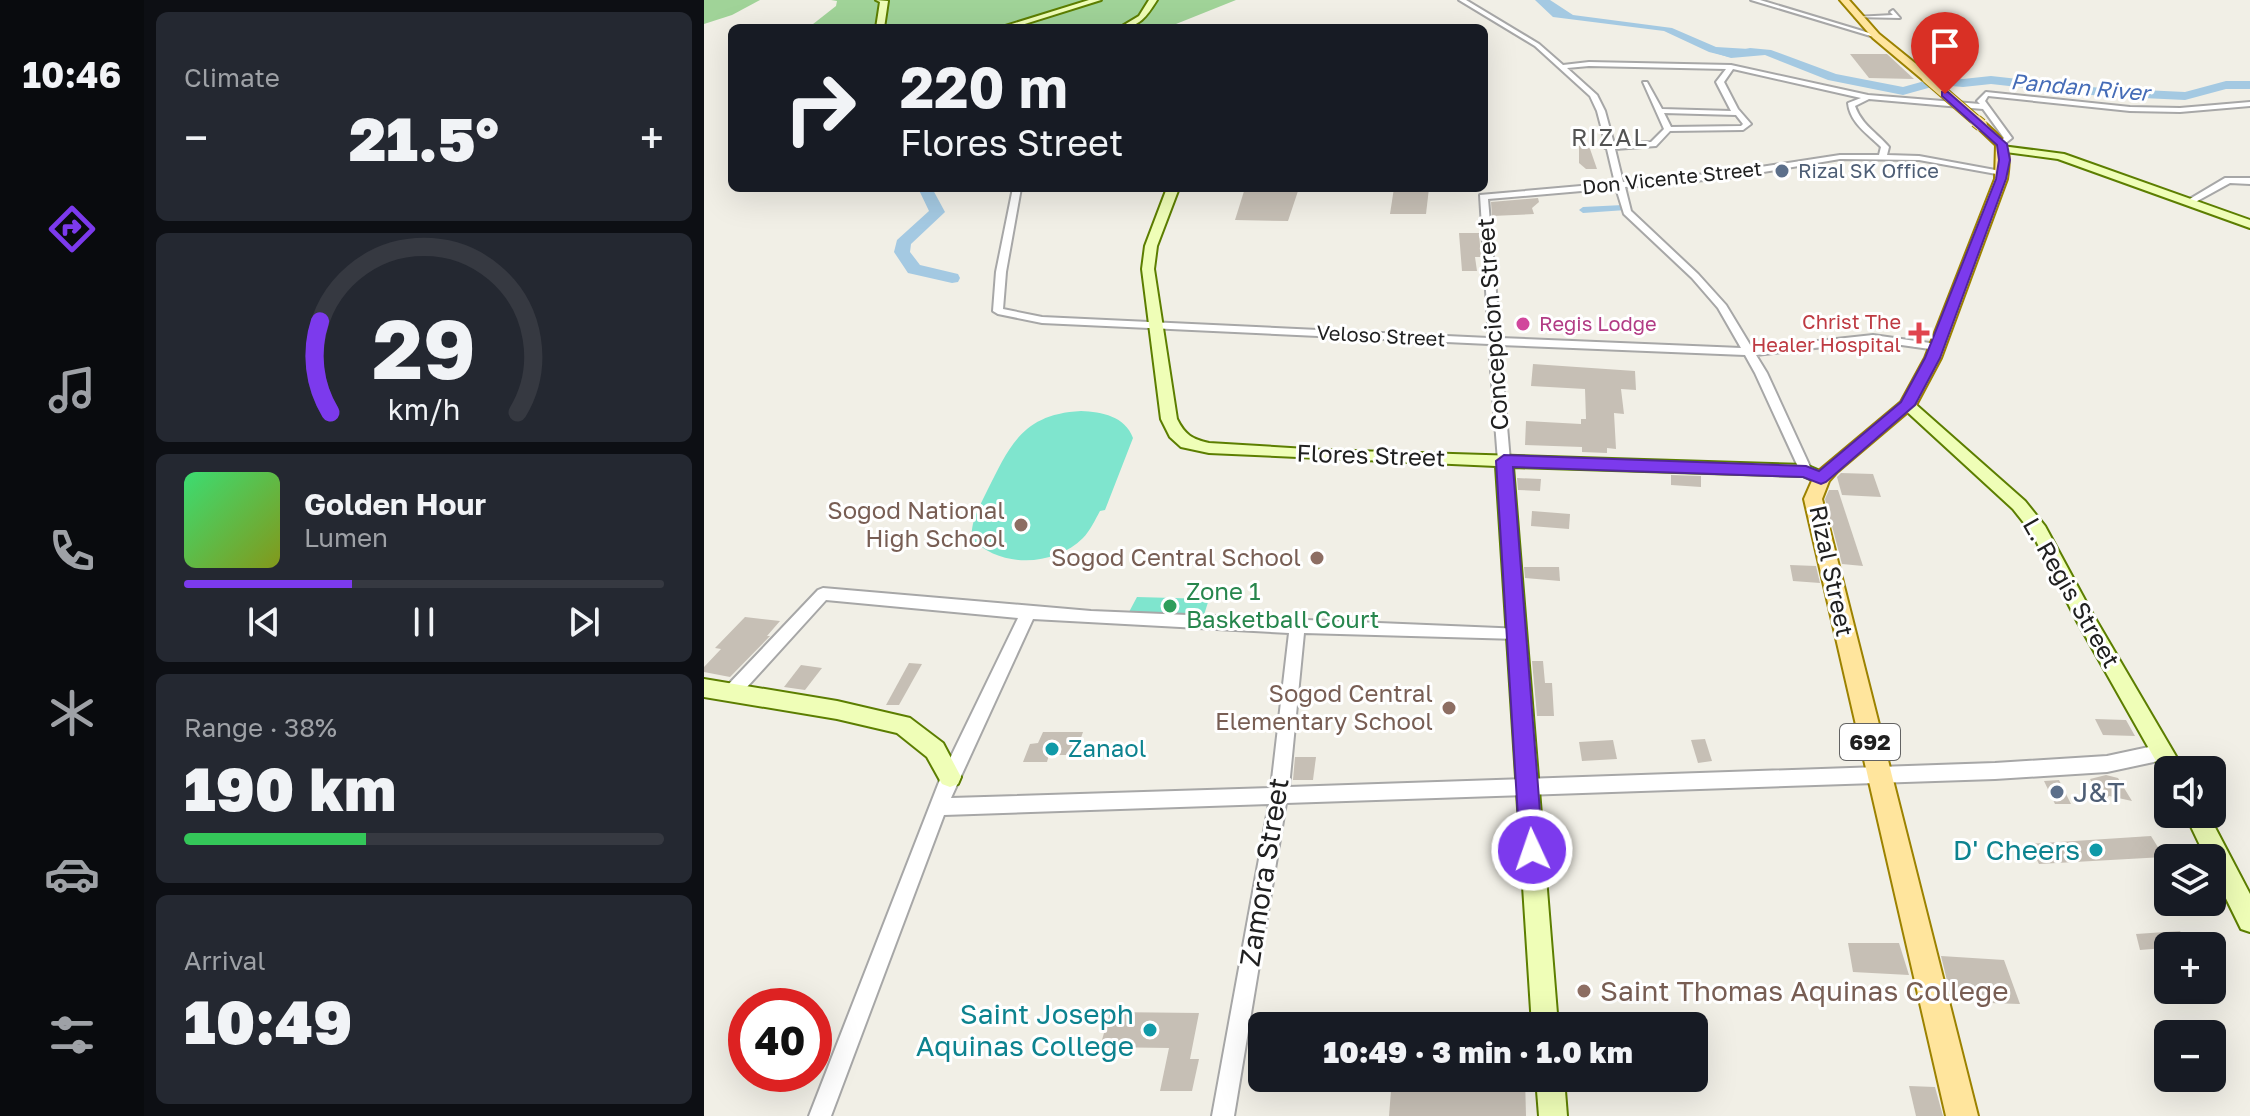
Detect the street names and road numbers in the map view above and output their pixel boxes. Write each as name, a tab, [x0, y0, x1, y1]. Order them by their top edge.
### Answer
street label: Don Vicente Street	[1581, 156, 1763, 198]
street label: Concepcion Street	[1470, 217, 1513, 431]
street label: Veloso Street	[1316, 320, 1446, 350]
street label: Flores Street	[1296, 437, 1446, 472]
street label: Rizal Street	[1804, 502, 1861, 639]
street label: L. Regis Street	[2018, 512, 2127, 672]
road number: 692	[1840, 724, 1900, 760]
street label: Zamora Street	[1232, 775, 1295, 969]

